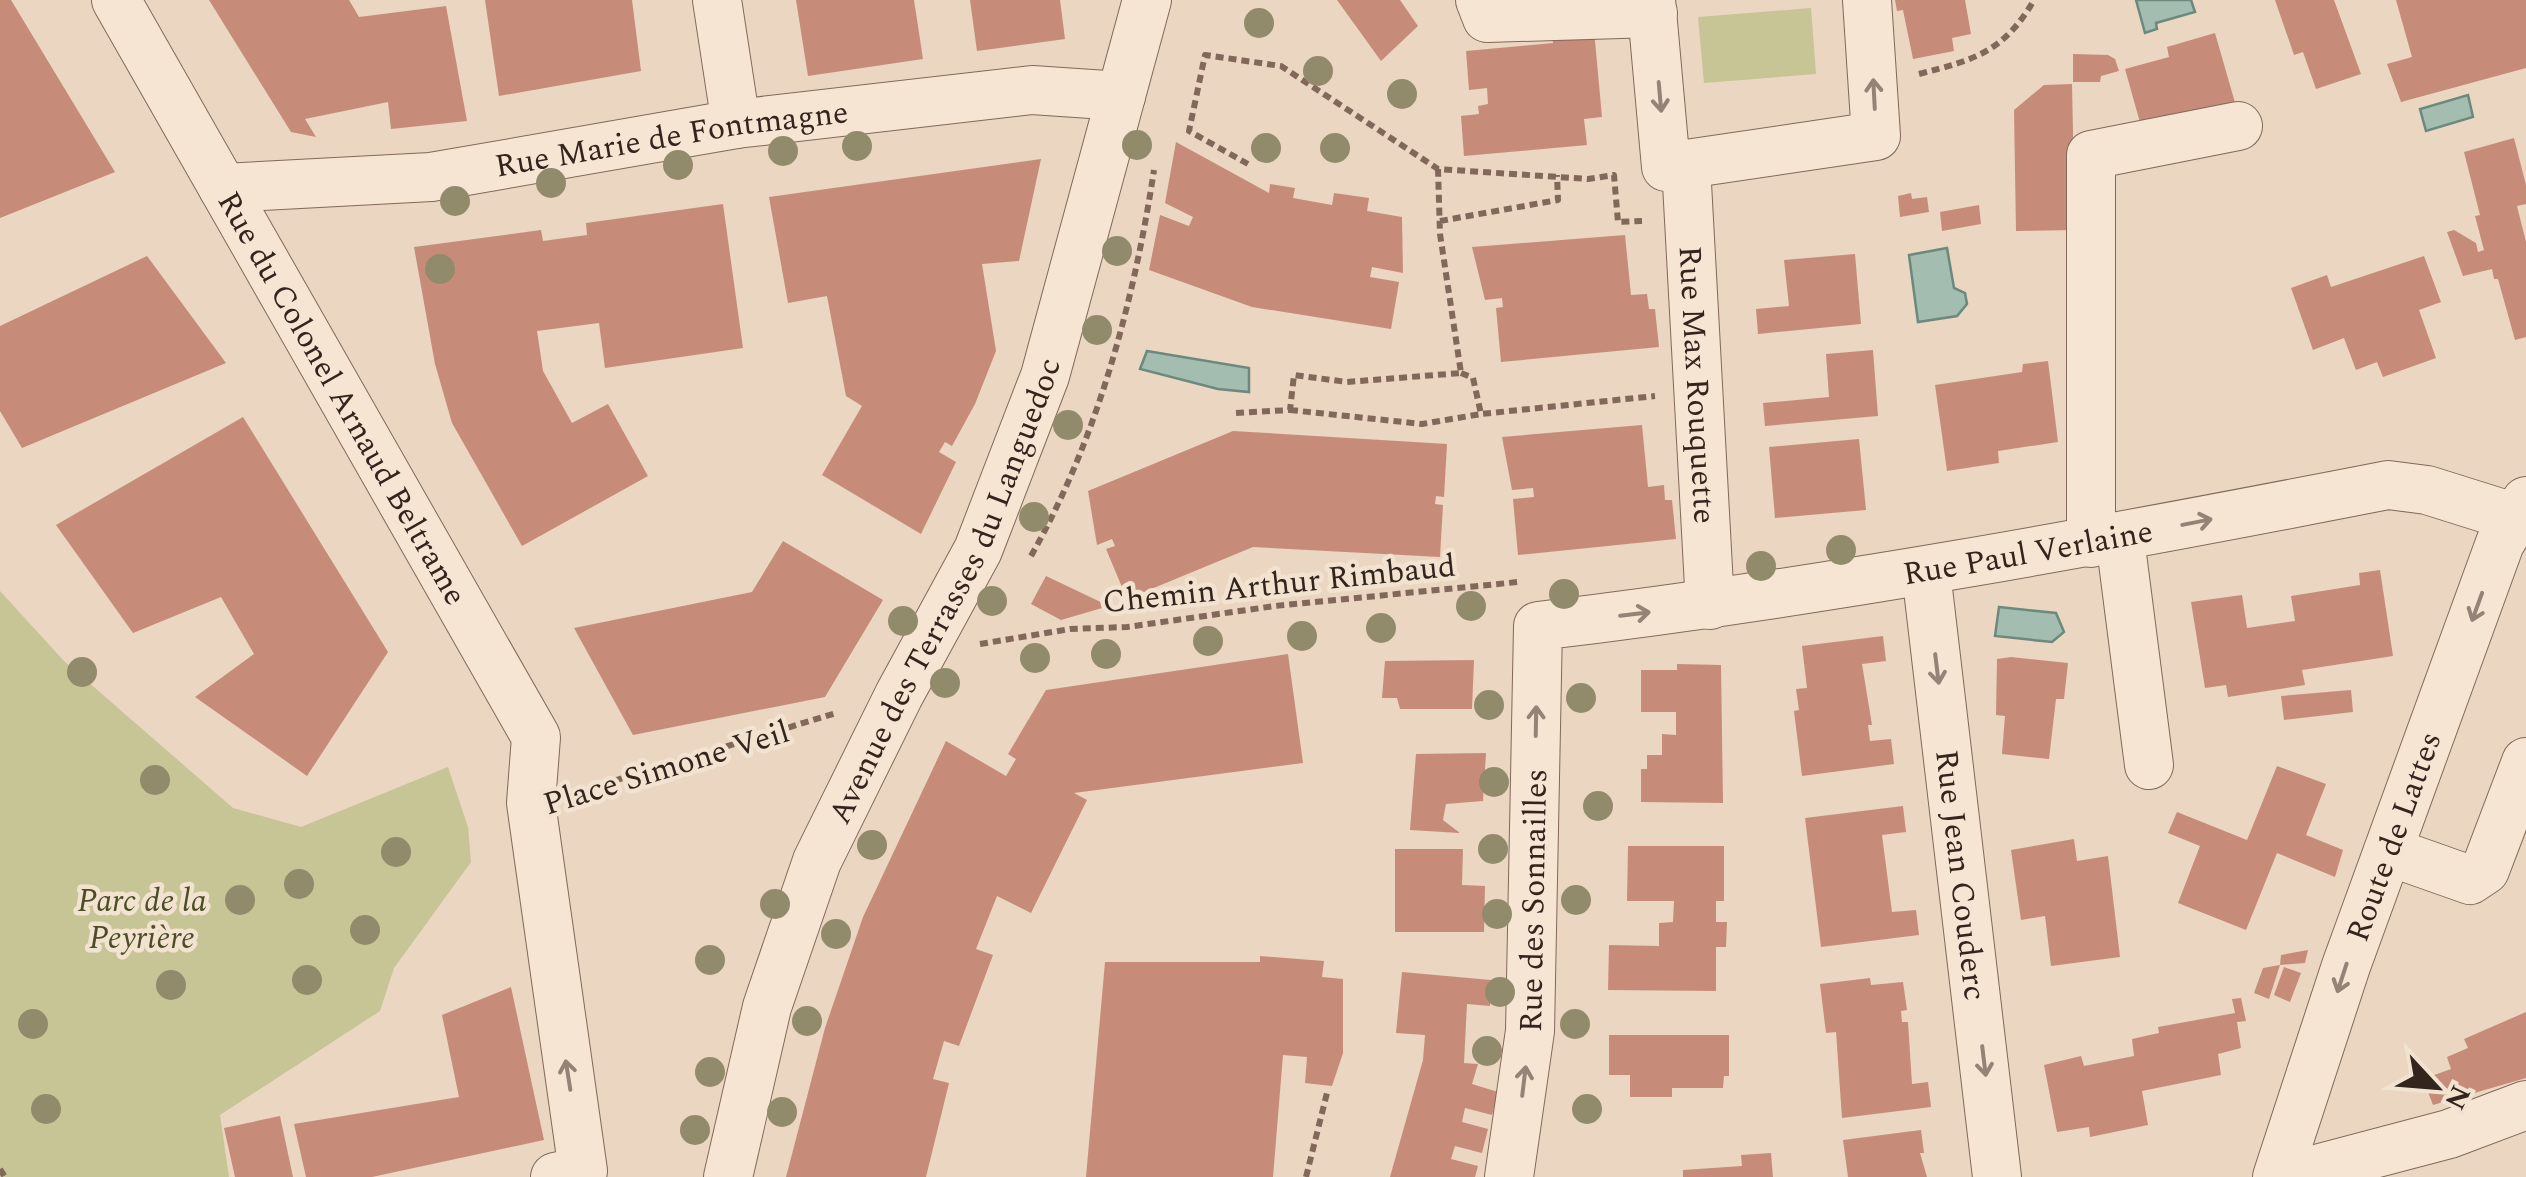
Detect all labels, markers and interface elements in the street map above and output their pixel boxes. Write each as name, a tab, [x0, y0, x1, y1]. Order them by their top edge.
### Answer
one-way arrow	[1864, 78, 1883, 110]
one-way arrow	[1651, 81, 1670, 113]
street label: Rue Marie de Fontmagne	[491, 88, 851, 191]
street label: Rue du Colonel Arnaud Beltrame	[204, 183, 479, 615]
street label: Rue Max Rouquette	[1664, 244, 1729, 525]
street label: Avenue des Terrasses du Languedoc	[816, 353, 1075, 833]
street label: Rue Paul Verlaine	[1899, 507, 2157, 599]
one-way arrow	[2180, 512, 2212, 531]
street label: Chemin Arthur Rimbaud	[1100, 542, 1458, 627]
one-way arrow	[2467, 591, 2485, 622]
one-way arrow	[1618, 604, 1650, 623]
one-way arrow	[1928, 652, 1947, 684]
one-way arrow	[1526, 706, 1546, 738]
street label: Place Simone Veil	[537, 708, 796, 829]
street label: Route de Lattes	[2334, 725, 2455, 949]
street label: Rue Jean Couderc	[1921, 747, 1999, 1003]
street label: Rue des Sonnailles	[1507, 768, 1561, 1033]
park label: Parc de la Peyrière	[77, 877, 207, 963]
one-way arrow	[2331, 962, 2349, 994]
north arrow	[2386, 1037, 2486, 1137]
one-way arrow	[1975, 1044, 1994, 1077]
one-way arrow	[558, 1059, 576, 1091]
one-way arrow	[1515, 1065, 1534, 1097]
text: N	[2433, 1078, 2481, 1117]

